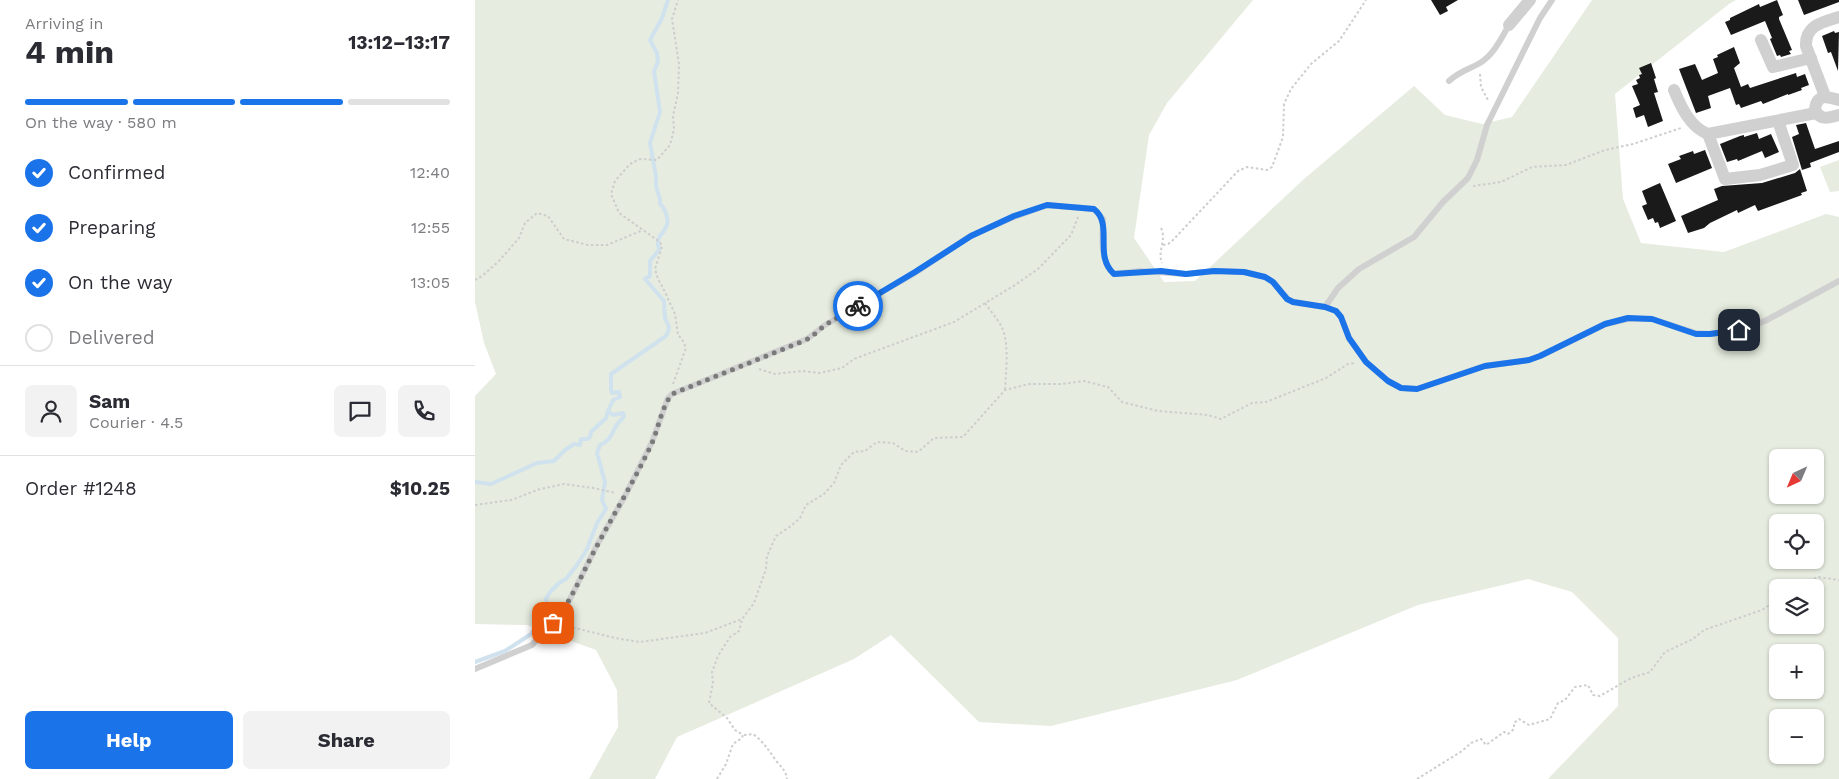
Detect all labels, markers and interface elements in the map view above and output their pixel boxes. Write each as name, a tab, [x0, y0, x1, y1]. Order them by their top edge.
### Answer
text: Arriving in	[25, 14, 103, 33]
text: 13:12–13:17	[348, 31, 450, 54]
text: 4 min	[25, 33, 114, 71]
text: On the way · 580 m	[25, 113, 177, 132]
icon: check	[25, 159, 53, 187]
text: Confirmed	[68, 161, 165, 184]
text: 12:40	[410, 163, 450, 182]
icon: check	[25, 214, 53, 242]
text: Preparing	[68, 216, 155, 239]
text: 12:55	[411, 218, 450, 237]
icon: check	[25, 269, 53, 297]
text: On the way	[68, 271, 172, 294]
text: 13:05	[410, 273, 450, 292]
courier	[833, 281, 883, 331]
icon: bike	[844, 292, 872, 320]
pin	[1718, 309, 1760, 351]
icon: home	[1725, 316, 1753, 344]
text: Delivered	[68, 326, 155, 349]
button: person	[25, 385, 77, 437]
button: chat	[334, 385, 386, 437]
button: phone	[398, 385, 450, 437]
text: Sam	[89, 390, 130, 413]
text: Courier · 4.5	[89, 413, 183, 432]
north arrow	[1769, 449, 1824, 504]
map controls	[1769, 449, 1824, 764]
text: Order #1248	[25, 477, 137, 500]
text: $10.25	[390, 477, 450, 500]
button: locate	[1769, 514, 1824, 569]
button: layers	[1769, 579, 1824, 634]
pin	[532, 602, 574, 644]
icon: bag	[539, 609, 567, 637]
button: +	[1769, 644, 1824, 699]
button: −	[1769, 709, 1824, 764]
button: Help	[25, 711, 233, 769]
button: Share	[243, 711, 450, 769]

